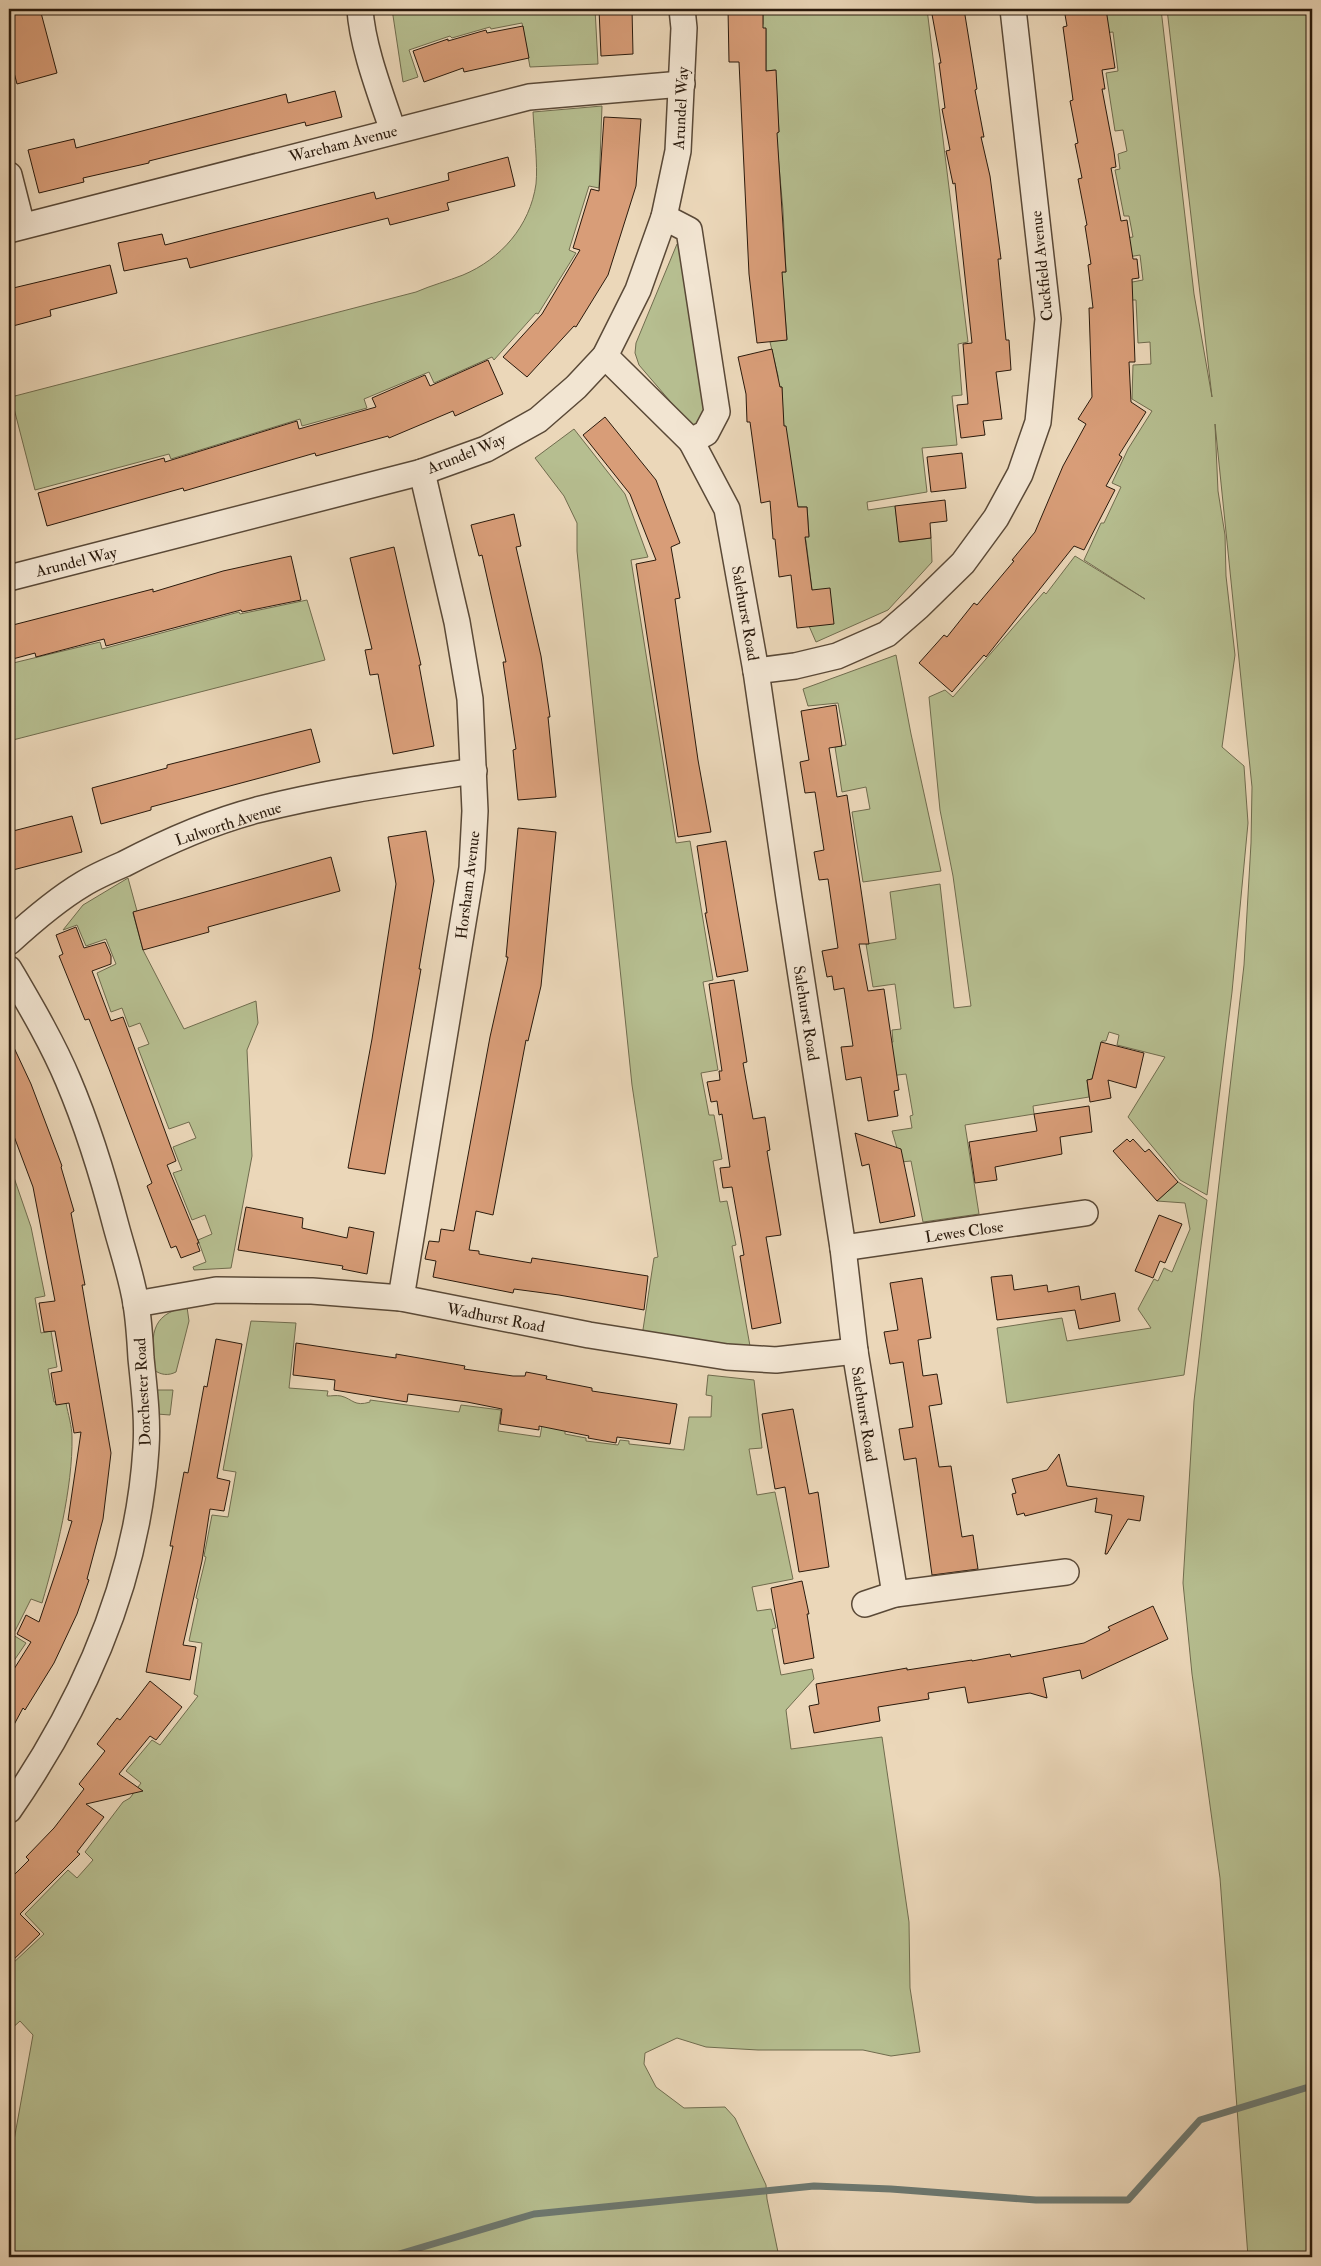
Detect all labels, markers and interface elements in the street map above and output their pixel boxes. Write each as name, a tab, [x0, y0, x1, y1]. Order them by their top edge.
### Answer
street label: Arundel Way	[669, 65, 693, 151]
street label: Wareham Avenue	[286, 121, 400, 167]
street label: Cuckfield Avenue	[1026, 209, 1058, 322]
street label: Arundel Way	[423, 429, 509, 479]
street label: Arundel Way	[33, 542, 120, 582]
street label: Salehurst Road	[727, 564, 763, 662]
street label: Lulworth Avenue	[173, 797, 284, 851]
street label: Horsham Avenue	[451, 829, 485, 940]
street label: Salehurst Road	[789, 964, 823, 1062]
street label: Lewes Close	[924, 1217, 1005, 1247]
street label: Wadhurst Road	[444, 1298, 547, 1337]
street label: Dorchester Road	[130, 1337, 156, 1447]
street label: Salehurst Road	[847, 1365, 881, 1463]

